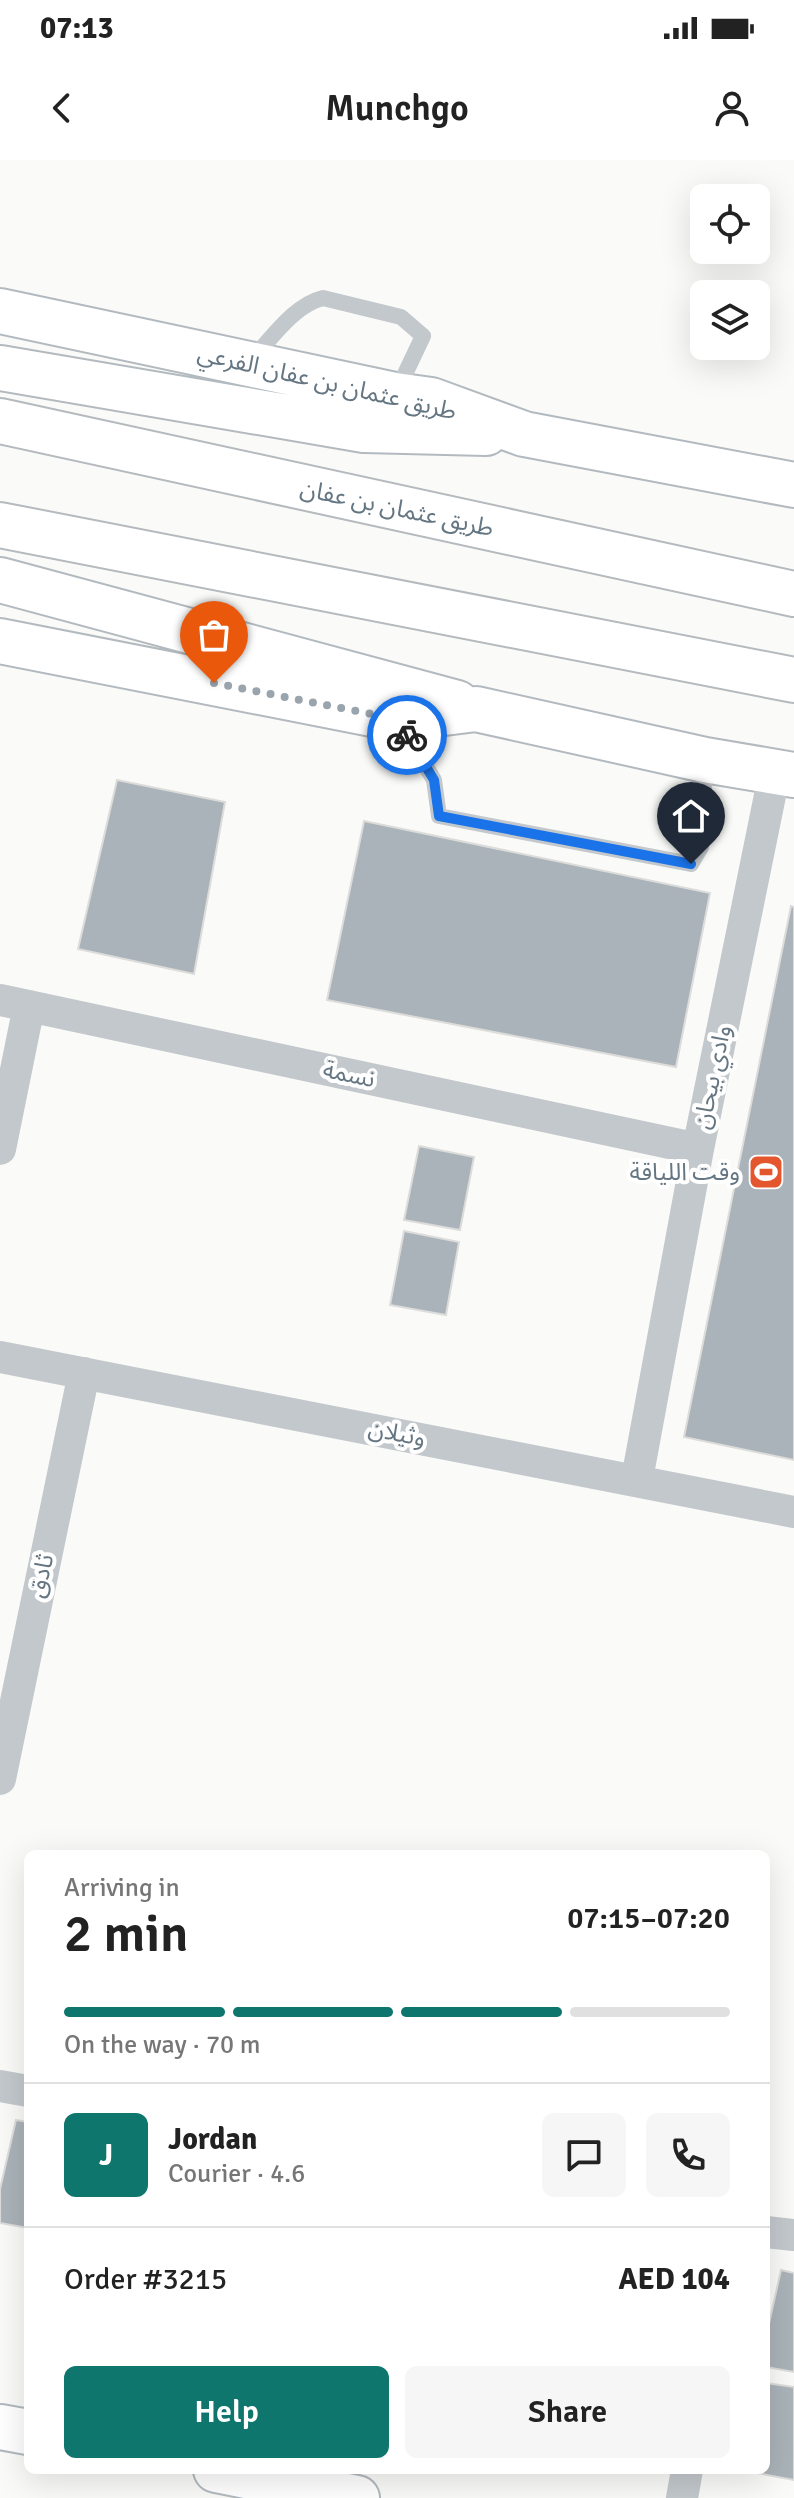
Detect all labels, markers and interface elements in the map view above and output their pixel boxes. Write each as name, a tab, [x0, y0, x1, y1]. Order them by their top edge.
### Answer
text: 07:13	[40, 10, 114, 47]
icon: back	[40, 86, 84, 130]
text: Munchgo	[325, 86, 469, 131]
icon: person	[710, 86, 754, 130]
map controls	[690, 184, 770, 360]
button: locate	[690, 184, 770, 264]
button: layers	[690, 280, 770, 360]
street label: طريق عثمان بن عفان الفرعي	[194, 338, 459, 430]
street label: طريق عثمان بن عفان	[297, 473, 497, 543]
pin	[180, 601, 248, 683]
icon: bag	[192, 613, 236, 657]
courier	[367, 695, 447, 775]
icon: bike	[385, 713, 429, 757]
pin	[657, 782, 725, 864]
icon: home	[669, 794, 713, 838]
street label: وادي بيحان	[686, 1022, 741, 1132]
street label: نسمة	[320, 1054, 378, 1094]
sports icon: وقت اللياقة	[747, 1153, 785, 1191]
place label: وقت اللياقة	[630, 1157, 740, 1187]
street label: وثيلان	[366, 1413, 428, 1453]
street label: ثادق	[22, 1551, 60, 1601]
text: Arriving in	[64, 1872, 180, 1904]
text: 07:15–07:20	[567, 1900, 730, 1937]
text: 2 min	[64, 1902, 189, 1966]
text: On the way · 70 m	[64, 2029, 260, 2061]
button: chat	[542, 2113, 626, 2197]
button: phone	[646, 2113, 730, 2197]
text: Jordan	[168, 2121, 257, 2158]
text: J	[99, 2137, 113, 2174]
text: Courier · 4.6	[168, 2158, 305, 2190]
text: Order #3215	[64, 2261, 227, 2298]
text: AED 104	[618, 2261, 730, 2298]
button: Help	[64, 2366, 389, 2458]
button: Share	[405, 2366, 730, 2458]

